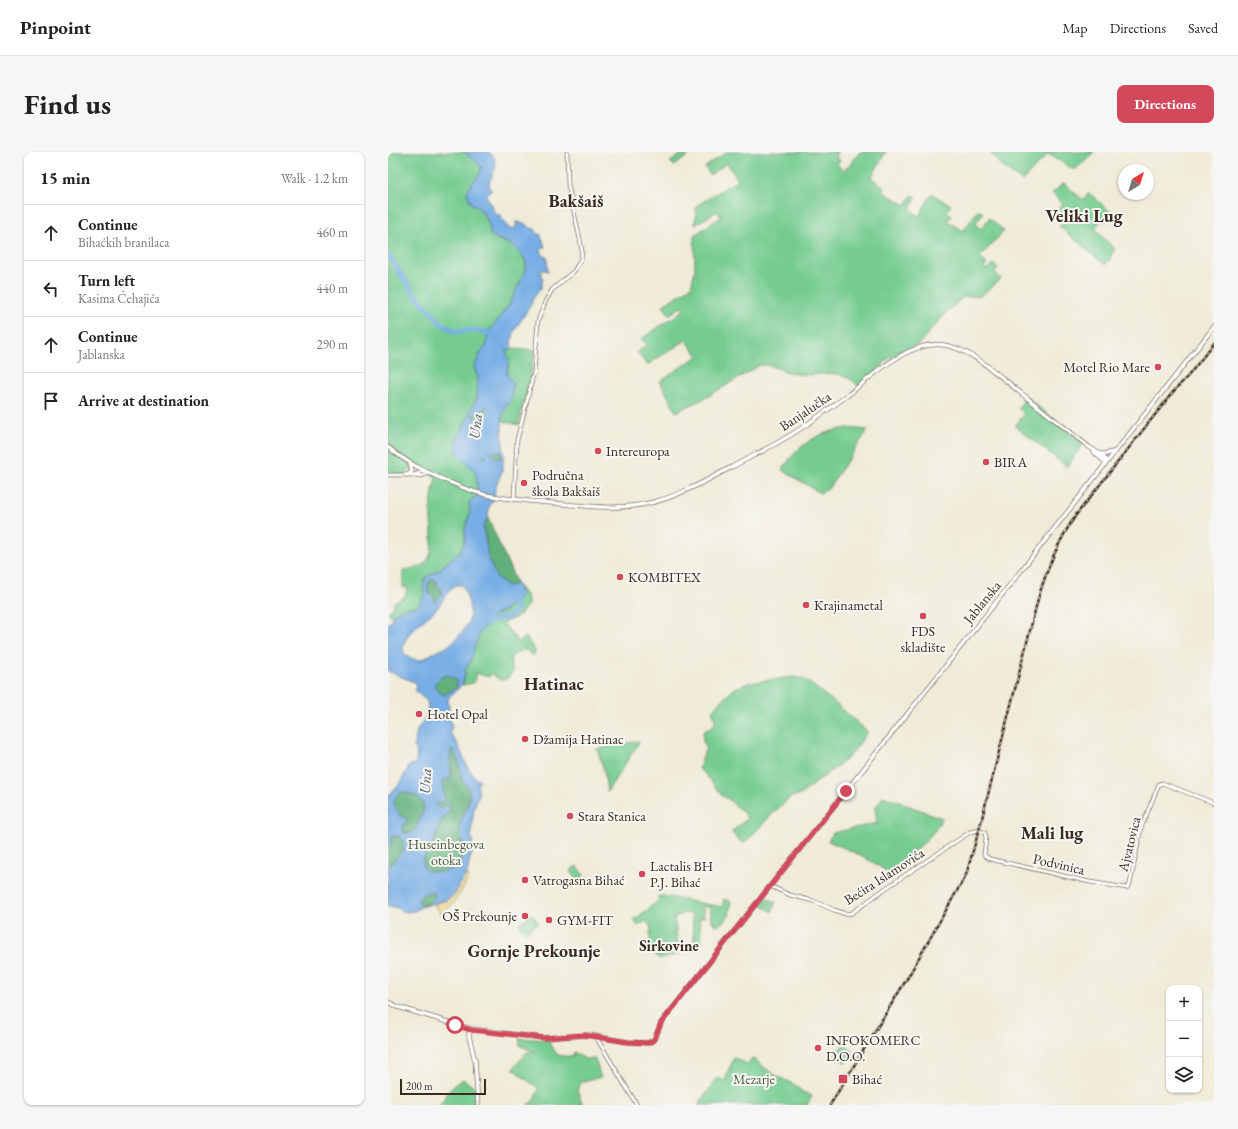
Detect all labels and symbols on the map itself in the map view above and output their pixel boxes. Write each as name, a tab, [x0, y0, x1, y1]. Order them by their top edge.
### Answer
north arrow	[1118, 164, 1154, 200]
district label: Bakšaiš	[548, 189, 604, 212]
district label: Veliki Lug	[1045, 204, 1124, 227]
place label: Motel Rio Mare	[1064, 358, 1151, 376]
marker: Motel Rio Mare	[1153, 362, 1163, 372]
street label: Banjalučka	[776, 387, 835, 435]
water label: Una	[464, 412, 486, 440]
place label: Intereuropa	[606, 442, 670, 460]
marker: Intereuropa	[593, 446, 603, 456]
place label: BIRA	[994, 453, 1028, 471]
marker: BIRA	[981, 457, 991, 467]
place label: Područna škola Bakšaiš	[532, 466, 600, 500]
marker: Područna škola Bakšaiš	[519, 478, 529, 488]
place label: KOMBITEX	[628, 568, 701, 586]
marker: KOMBITEX	[615, 572, 625, 582]
street label: Jablanska	[959, 576, 1005, 628]
place label: Krajinametal	[814, 596, 884, 614]
marker: Krajinametal	[801, 600, 811, 610]
marker: FDS skladište	[918, 611, 928, 621]
place label: FDS skladište	[901, 622, 946, 656]
district label: Hatinac	[524, 672, 585, 695]
place label: Hotel Opal	[427, 705, 489, 723]
marker: Hotel Opal	[414, 709, 424, 719]
place label: Džamija Hatinac	[533, 730, 624, 748]
marker: Džamija Hatinac	[520, 734, 530, 744]
water label: Una	[415, 768, 435, 794]
route end	[837, 782, 855, 800]
place label: Stara Stanica	[578, 807, 646, 825]
marker: Stara Stanica	[565, 811, 575, 821]
street label: Ajvatovica	[1113, 814, 1145, 874]
district label: Mali lug	[1021, 821, 1084, 844]
park label: Huseinbegova otoka	[408, 835, 485, 869]
street label: Bećira Islamovića	[840, 843, 928, 909]
street label: Podvinica	[1031, 849, 1087, 879]
place label: Lactalis BH P.J. Bihać	[650, 857, 713, 891]
marker: Lactalis BH P.J. Bihać	[637, 869, 647, 879]
place label: Vatrogasna Bihać	[533, 871, 625, 889]
marker: Vatrogasna Bihać	[520, 875, 530, 885]
place label: OŠ Prekounje	[442, 907, 518, 925]
marker: OŠ Prekounje	[520, 911, 530, 921]
place label: GYM-FIT	[557, 911, 614, 929]
marker: GYM-FIT	[544, 915, 554, 925]
district label: Sirkovine	[639, 936, 699, 955]
district label: Gornje Prekounje	[468, 939, 601, 962]
route start	[446, 1016, 464, 1034]
place label: INFOKOMERC D.O.O.	[826, 1031, 920, 1065]
marker: INFOKOMERC D.O.O.	[813, 1043, 823, 1053]
park label: Mezarje	[733, 1070, 776, 1088]
place label: Bihać	[852, 1070, 882, 1088]
marker: Bihać	[837, 1073, 849, 1085]
scale bar	[400, 1077, 486, 1096]

